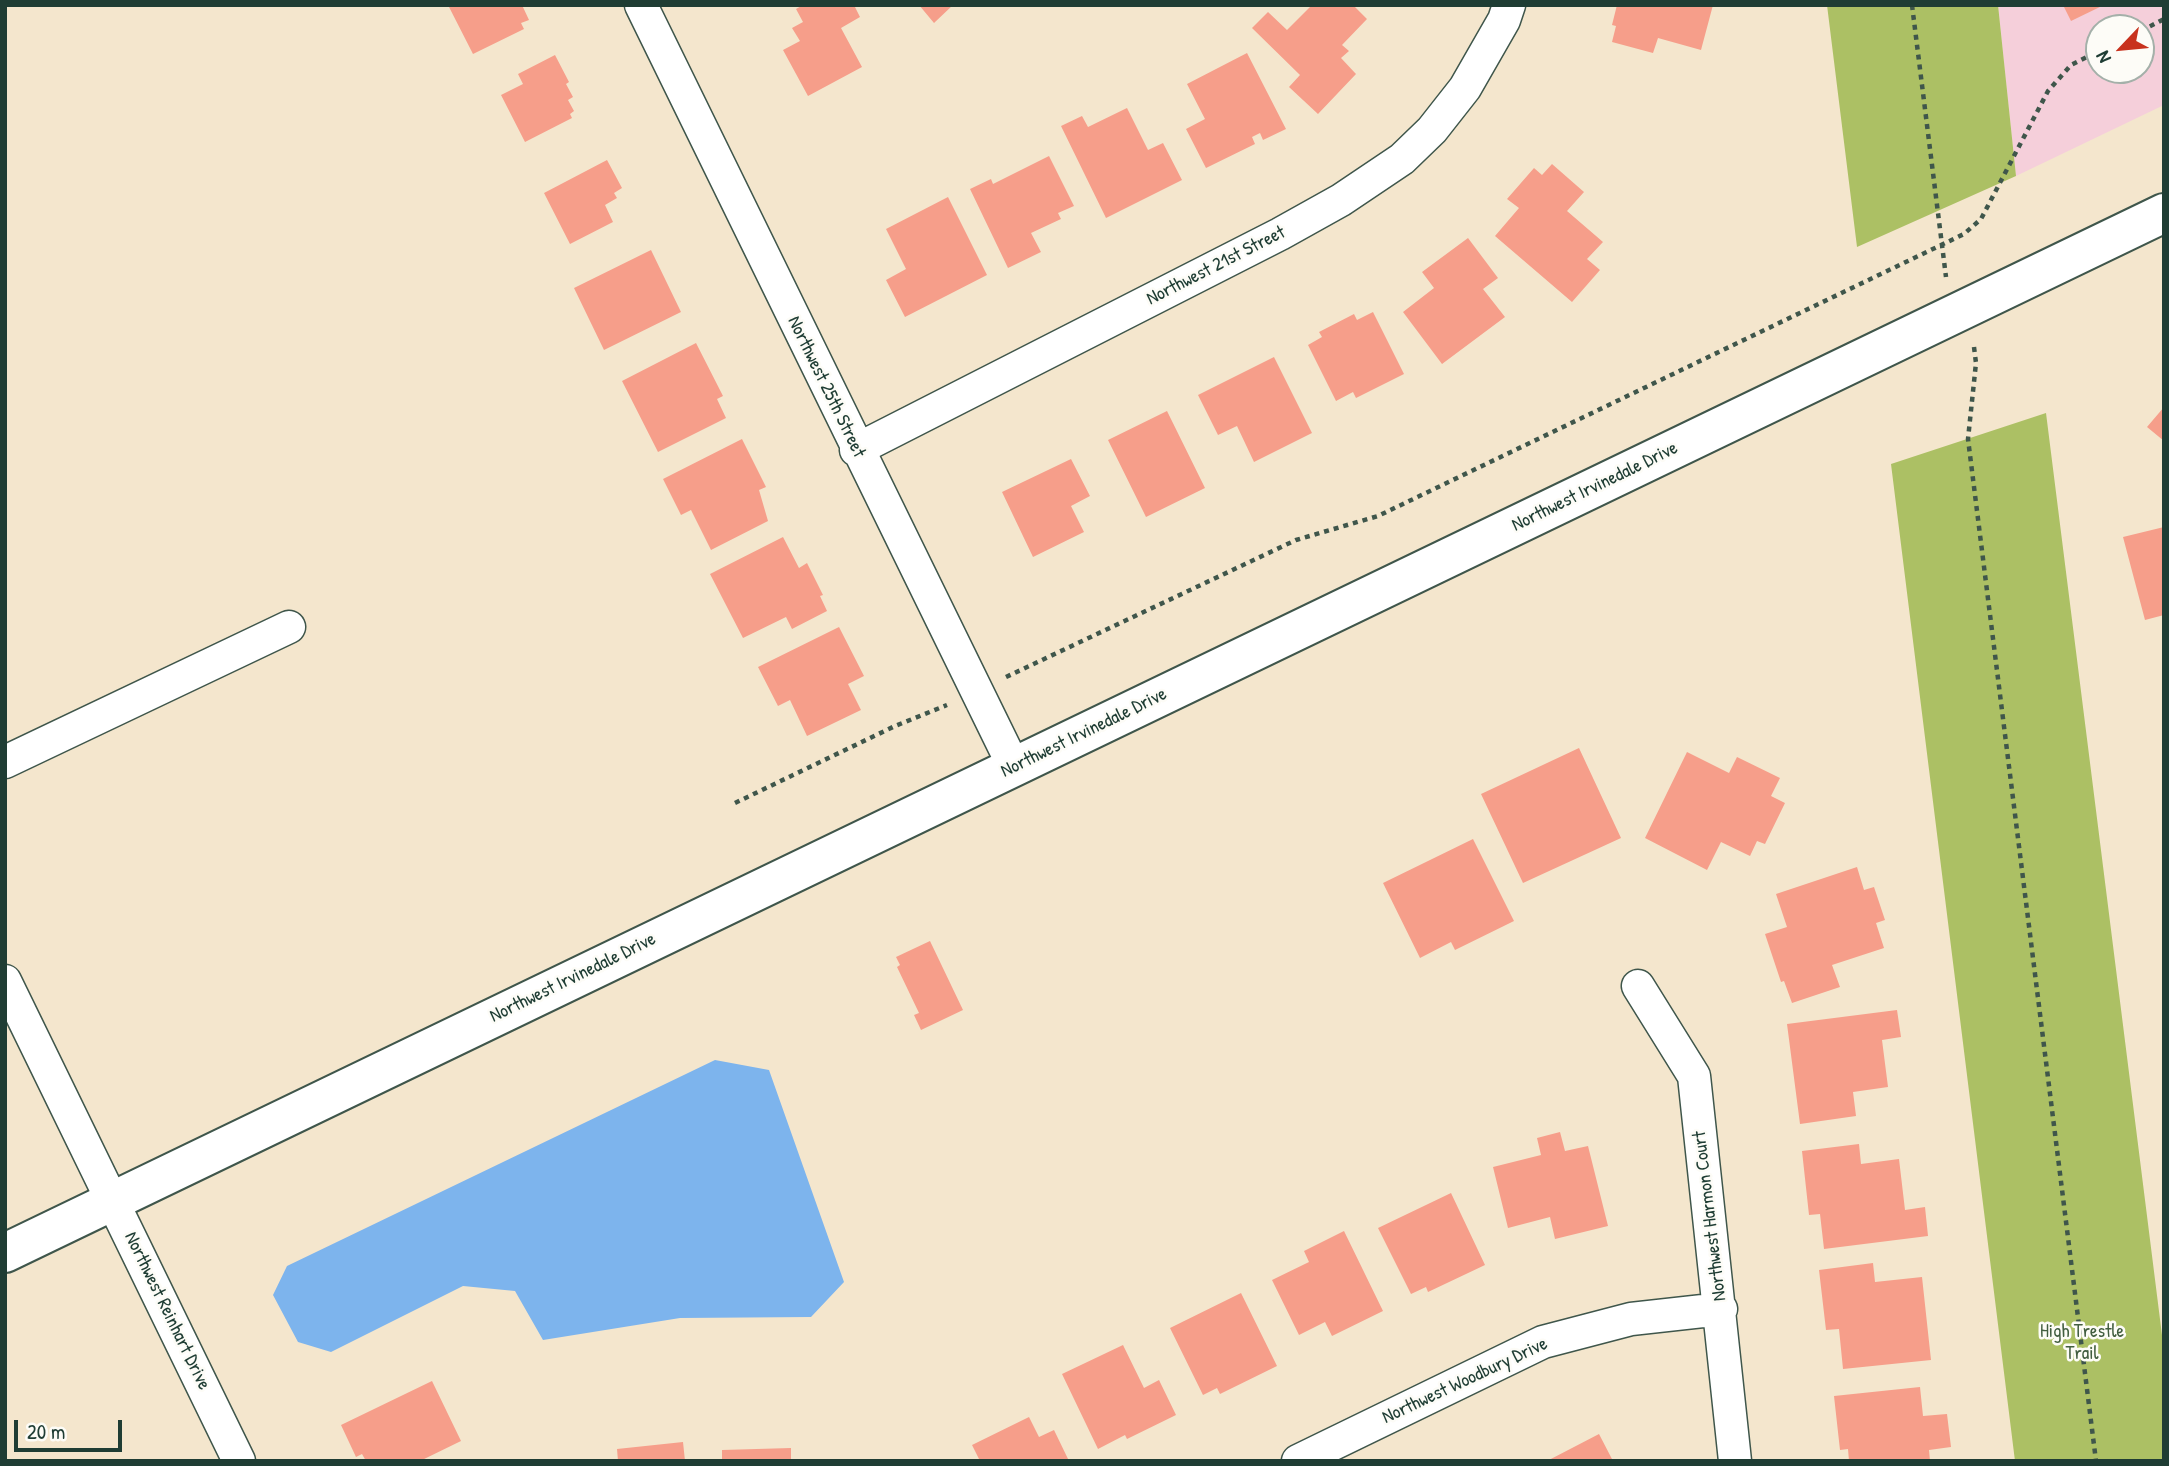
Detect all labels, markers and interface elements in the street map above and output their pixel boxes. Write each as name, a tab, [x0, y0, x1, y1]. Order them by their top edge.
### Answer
north arrow	[2085, 14, 2155, 84]
text: N	[2089, 47, 2117, 68]
street label: Northwest 21st Street	[1143, 221, 1289, 311]
street label: Northwest 25th Street	[782, 313, 870, 461]
street label: Northwest Irvinedale Drive	[1508, 437, 1682, 537]
street label: Northwest Irvinedale Drive	[997, 683, 1171, 783]
street label: Northwest Irvinedale Drive	[486, 928, 660, 1028]
street label: Northwest Harmon Court	[1688, 1130, 1732, 1302]
street label: Northwest Reinhart Drive	[119, 1228, 215, 1394]
park label: High Trestle Trail	[2040, 1321, 2124, 1365]
street label: Northwest Woodbury Drive	[1379, 1333, 1551, 1429]
scale bar	[18, 1406, 126, 1450]
text: 20 m	[27, 1417, 65, 1446]

